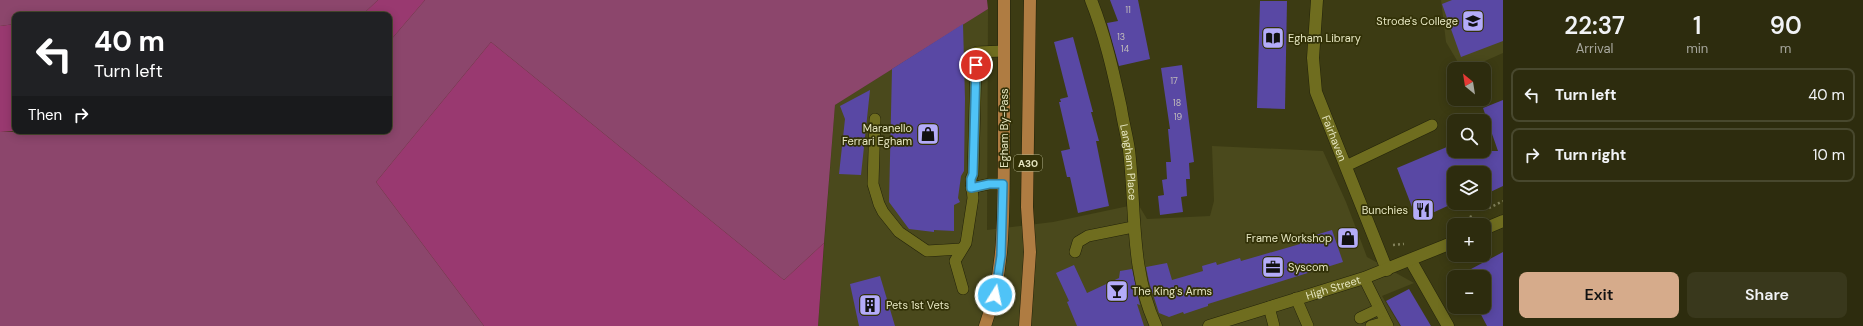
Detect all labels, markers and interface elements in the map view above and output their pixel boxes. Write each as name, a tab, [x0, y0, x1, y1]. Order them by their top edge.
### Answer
house number: 11	[1125, 4, 1131, 16]
school or university icon: Strode's College	[1460, 8, 1486, 34]
text: 22:37	[1564, 10, 1625, 41]
text: 1	[1693, 10, 1701, 41]
text: 90	[1770, 10, 1802, 41]
place label: Strode's College	[1376, 14, 1458, 28]
text: 40 m	[94, 23, 165, 60]
library icon: Egham Library	[1260, 25, 1286, 51]
icon: left	[28, 28, 80, 80]
house number: 13	[1117, 31, 1125, 43]
place label: Egham Library	[1288, 31, 1361, 45]
text: Arrival	[1576, 40, 1614, 57]
text: min	[1686, 40, 1708, 57]
text: m	[1780, 40, 1791, 57]
house number: 14	[1121, 43, 1130, 55]
pin	[959, 48, 993, 82]
icon: arrive	[965, 54, 987, 76]
text: Turn left	[94, 59, 163, 83]
north arrow	[1447, 62, 1491, 106]
map controls	[1447, 62, 1491, 314]
house number: 17	[1170, 75, 1178, 87]
icon: left	[1521, 84, 1543, 106]
text: Turn left	[1555, 85, 1616, 105]
text: 40 m	[1808, 85, 1845, 105]
street label: Egham By-Pass	[997, 88, 1011, 168]
house number: 18	[1173, 97, 1181, 109]
icon: right	[70, 104, 92, 126]
text: Then	[28, 105, 62, 125]
house number: 19	[1174, 111, 1183, 123]
street label: Fairhaven	[1319, 113, 1350, 163]
button: search	[1447, 114, 1491, 158]
place label: Maranello Ferrari Egham	[842, 121, 912, 148]
shop icon: Maranello Ferrari Egham	[915, 121, 941, 147]
street label: Langham Place	[1117, 123, 1140, 201]
icon: right	[1521, 144, 1543, 166]
text: Turn right	[1555, 145, 1626, 165]
text: 10 m	[1813, 145, 1845, 165]
road number: A30	[1014, 155, 1042, 171]
button: layers	[1447, 166, 1491, 210]
restaurant icon: Bunchies	[1410, 197, 1436, 223]
place label: Bunchies	[1362, 203, 1408, 217]
button: +	[1447, 218, 1491, 262]
shop icon: Frame Workshop	[1335, 225, 1361, 251]
place label: Frame Workshop	[1246, 231, 1332, 245]
office icon: Syscom	[1260, 254, 1286, 280]
place label: Syscom	[1288, 260, 1329, 274]
button: −	[1447, 270, 1491, 314]
street label: High Street	[1304, 272, 1362, 303]
button: Exit	[1519, 272, 1679, 318]
button: Share	[1687, 272, 1847, 318]
position arrow	[974, 274, 1016, 316]
bar icon: The King's Arms	[1104, 278, 1130, 304]
place label: The King's Arms	[1132, 284, 1212, 298]
building icon: Pets 1st Vets	[857, 292, 883, 318]
place label: Pets 1st Vets	[886, 298, 949, 312]

